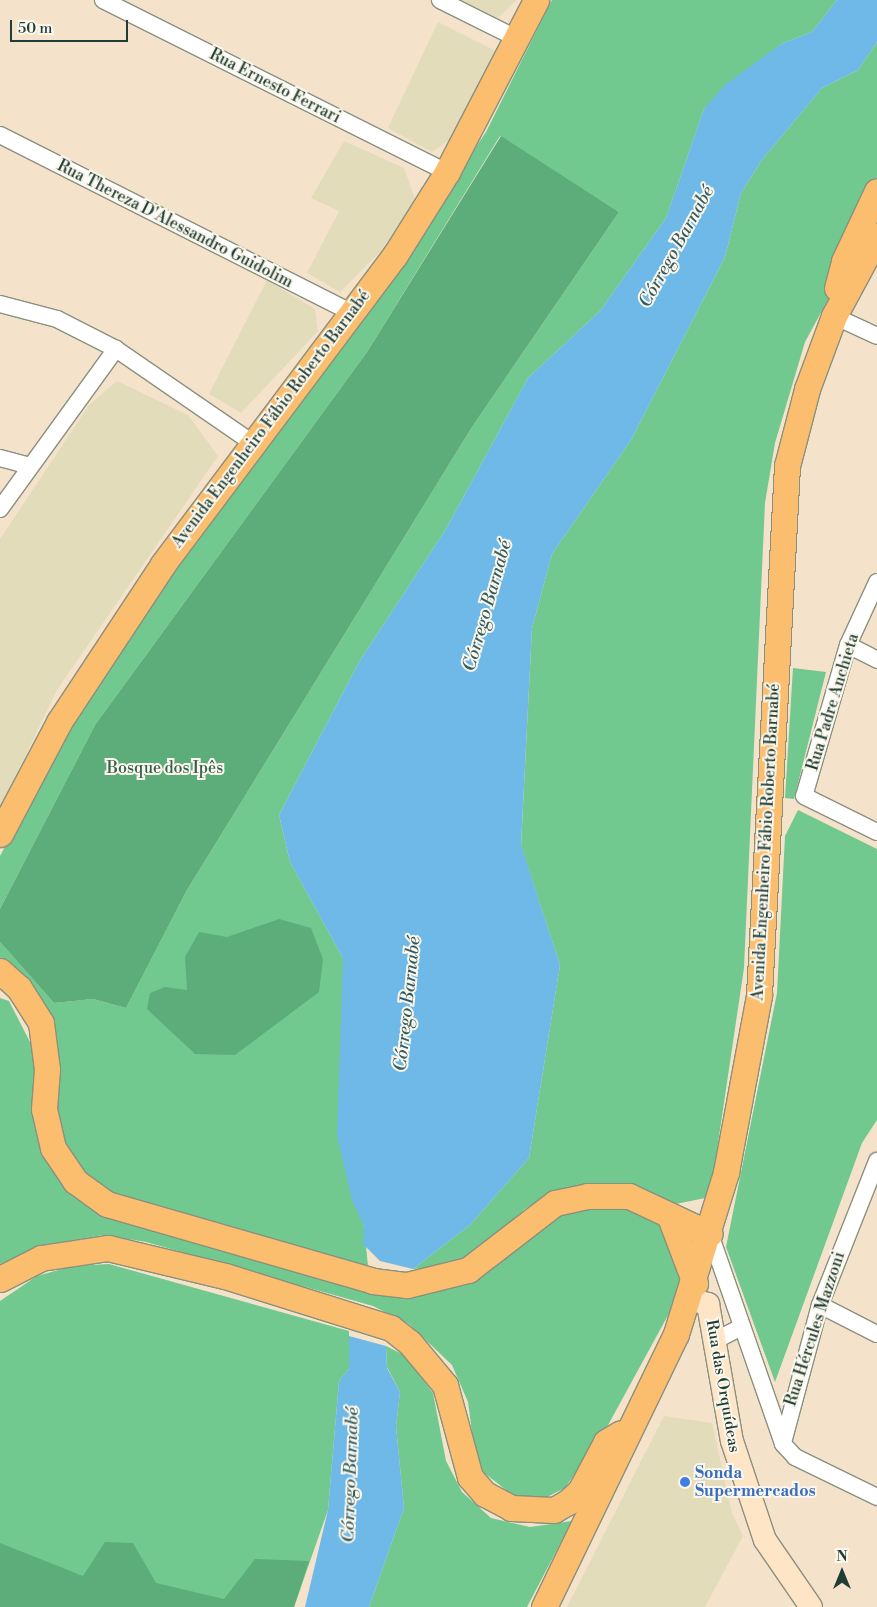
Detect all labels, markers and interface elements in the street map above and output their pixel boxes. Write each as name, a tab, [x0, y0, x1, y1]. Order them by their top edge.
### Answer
scale bar	[12, 10, 130, 42]
text: 50 m	[18, 19, 52, 38]
street label: Rua Ernesto Ferrari	[206, 45, 344, 127]
street label: Rua Thereza D'Alessandro Guidolim	[54, 156, 296, 292]
water label: Córrego Barnabé	[635, 183, 719, 311]
street label: Avenida Engenheiro Fábio Roberto Barnabé	[168, 286, 374, 552]
water label: Córrego Barnabé	[459, 538, 517, 674]
street label: Rua Padre Anchieta	[803, 631, 863, 773]
street label: Avenida Engenheiro Fábio Roberto Barnabé	[748, 683, 784, 1001]
park label: Bosque dos Ipês	[107, 758, 223, 778]
water label: Córrego Barnabé	[390, 936, 426, 1072]
street label: Rua Hércules Mazzoni	[781, 1250, 849, 1408]
street label: Rua das Orquídeas	[702, 1318, 744, 1454]
water label: Córrego Barnabé	[338, 1407, 364, 1543]
place label: Sonda Supermercados	[695, 1463, 815, 1501]
marker: Sonda Supermercados	[679, 1476, 691, 1488]
north arrow	[817, 1547, 867, 1597]
text: N	[836, 1548, 848, 1566]

